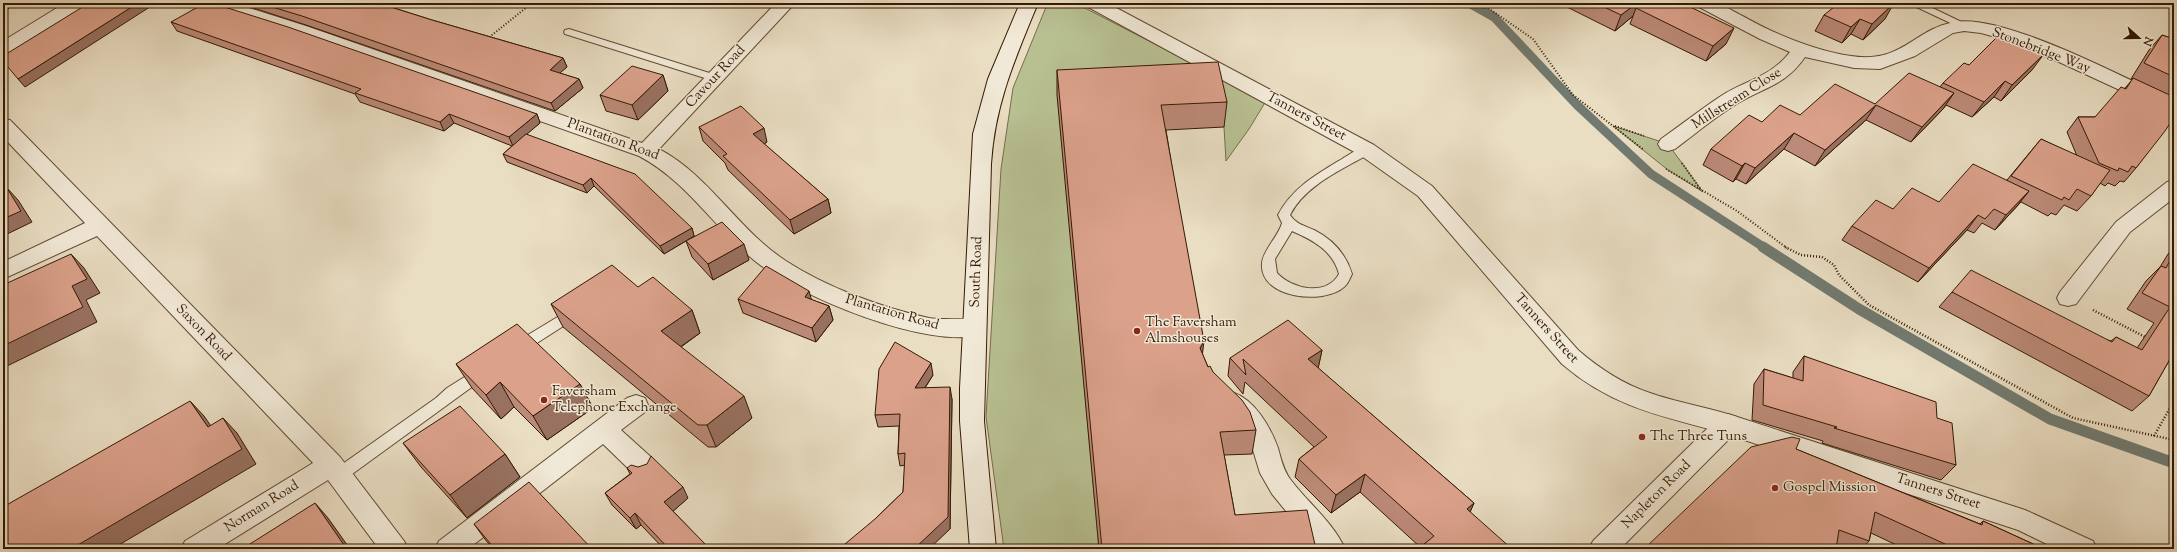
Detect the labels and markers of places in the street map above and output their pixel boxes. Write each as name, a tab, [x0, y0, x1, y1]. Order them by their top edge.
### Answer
place label: The Faversham Almshouses	[1145, 313, 1237, 349]
marker: The Faversham Almshouses	[1132, 326, 1142, 336]
place label: Faversham Telephone Exchange	[552, 382, 677, 418]
marker: Faversham Telephone Exchange	[539, 395, 549, 405]
place label: The Three Tuns	[1650, 427, 1747, 447]
marker: The Three Tuns	[1637, 432, 1647, 442]
place label: Gospel Mission	[1783, 478, 1876, 498]
marker: Gospel Mission	[1770, 483, 1780, 493]

